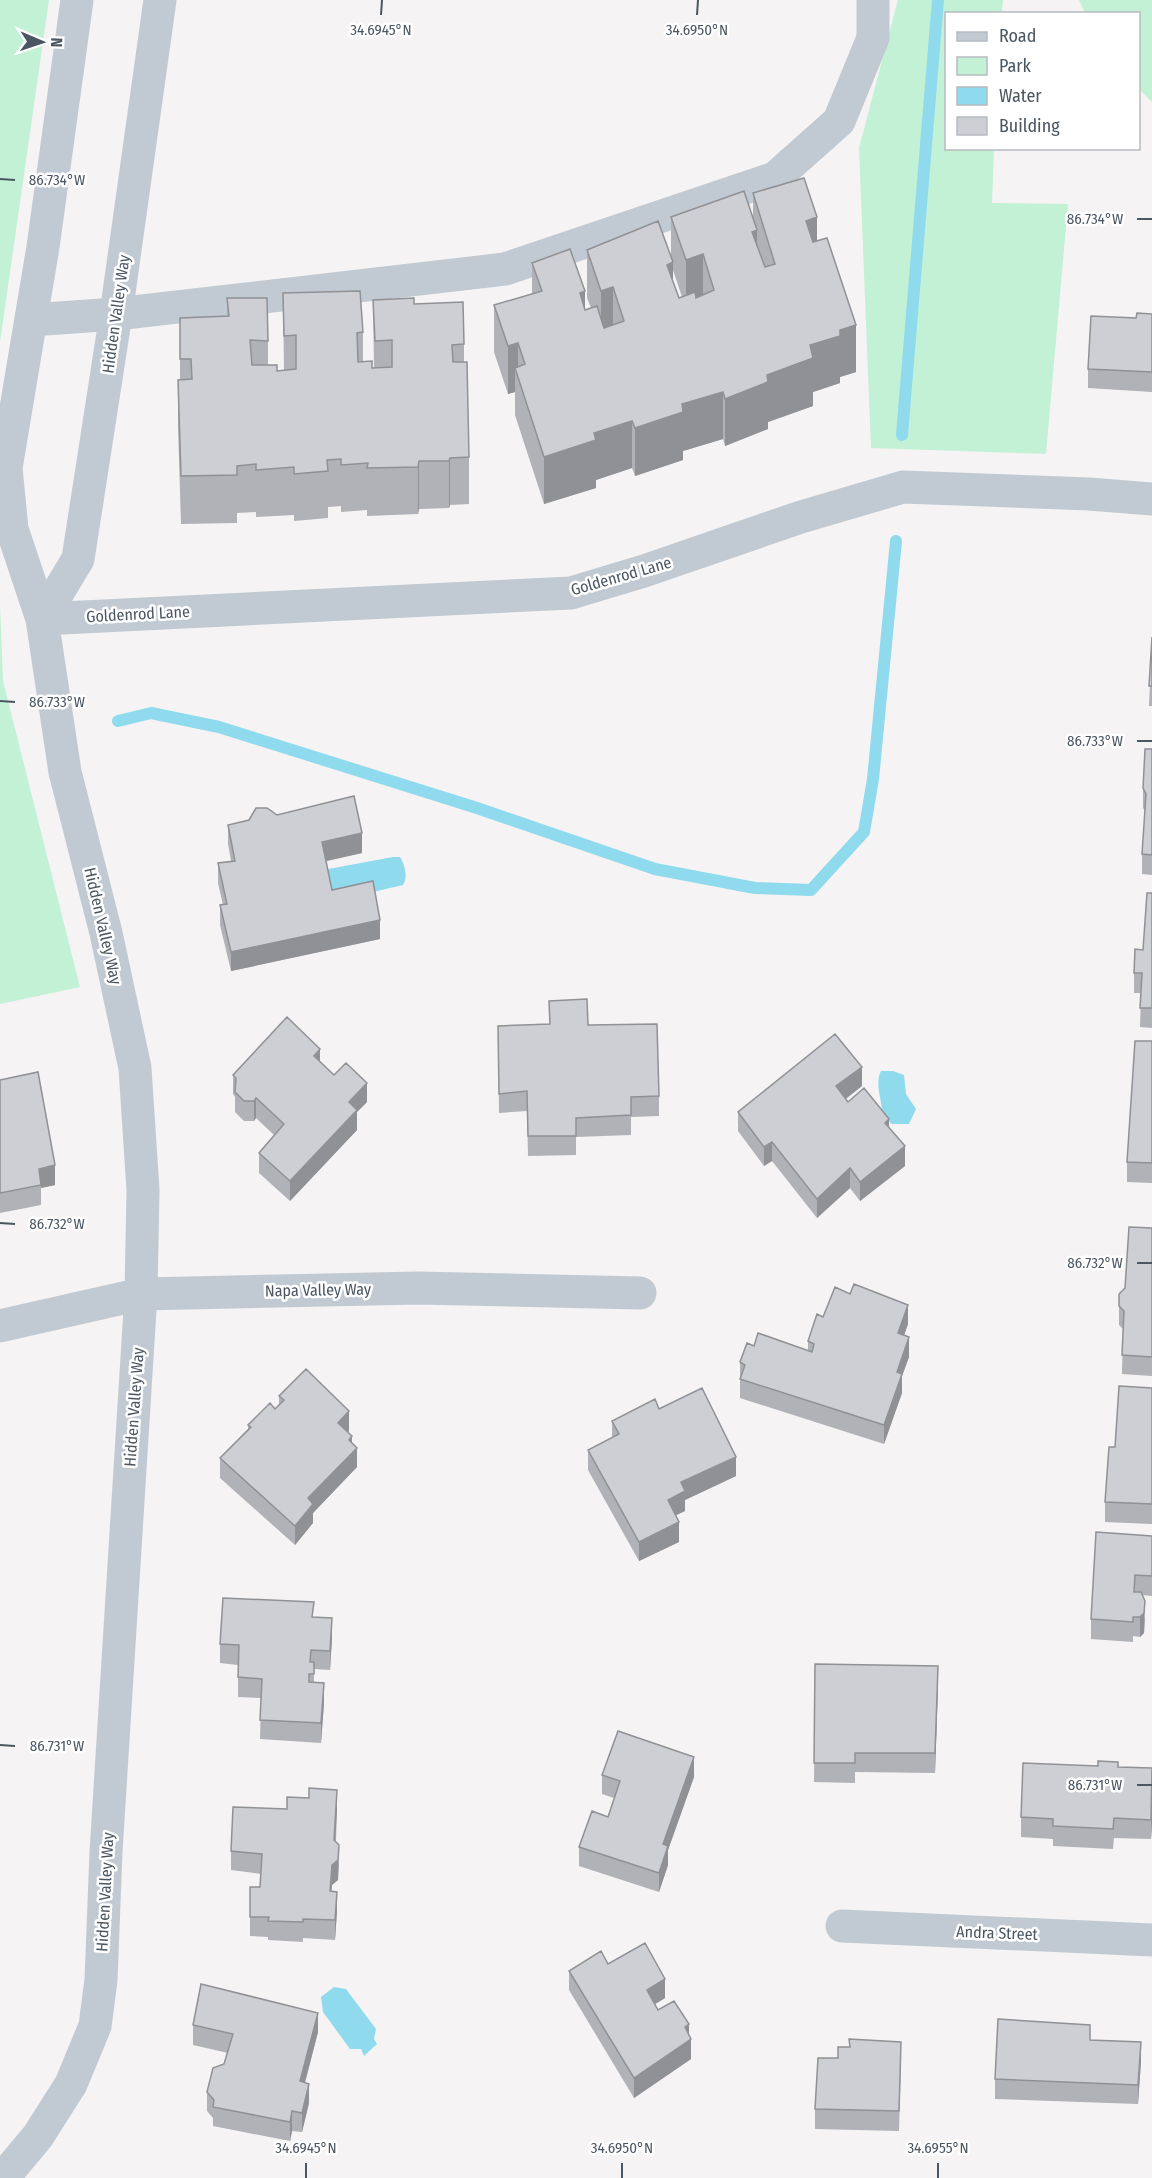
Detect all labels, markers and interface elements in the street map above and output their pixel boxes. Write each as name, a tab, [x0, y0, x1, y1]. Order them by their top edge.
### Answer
north arrow	[12, 12, 72, 72]
legend	[945, 12, 1140, 150]
text: 34.6945°N	[350, 21, 412, 39]
text: 34.6950°N	[666, 21, 728, 39]
text: Road	[999, 25, 1036, 47]
text: N	[47, 37, 66, 48]
text: Park	[999, 55, 1032, 77]
text: Water	[999, 85, 1042, 107]
text: Building	[999, 115, 1060, 137]
text: 86.734°W	[29, 171, 85, 189]
text: 86.734°W	[1067, 210, 1123, 228]
street label: Hidden Valley Way	[98, 253, 134, 374]
street label: Goldenrod Lane	[569, 553, 674, 599]
street label: Goldenrod Lane	[86, 602, 190, 626]
text: 86.733°W	[29, 693, 85, 711]
text: 86.733°W	[1067, 732, 1123, 750]
street label: Hidden Valley Way	[80, 866, 126, 987]
text: 86.732°W	[29, 1215, 85, 1233]
text: 86.732°W	[1067, 1254, 1123, 1272]
street label: Napa Valley Way	[265, 1280, 372, 1300]
street label: Hidden Valley Way	[120, 1346, 148, 1467]
text: 86.731°W	[30, 1737, 84, 1755]
text: 86.731°W	[1068, 1776, 1122, 1794]
street label: Hidden Valley Way	[92, 1831, 118, 1952]
street label: Andra Street	[956, 1922, 1039, 1944]
text: 34.6945°N	[275, 2139, 337, 2157]
text: 34.6950°N	[591, 2139, 653, 2157]
text: 34.6955°N	[907, 2139, 969, 2157]

